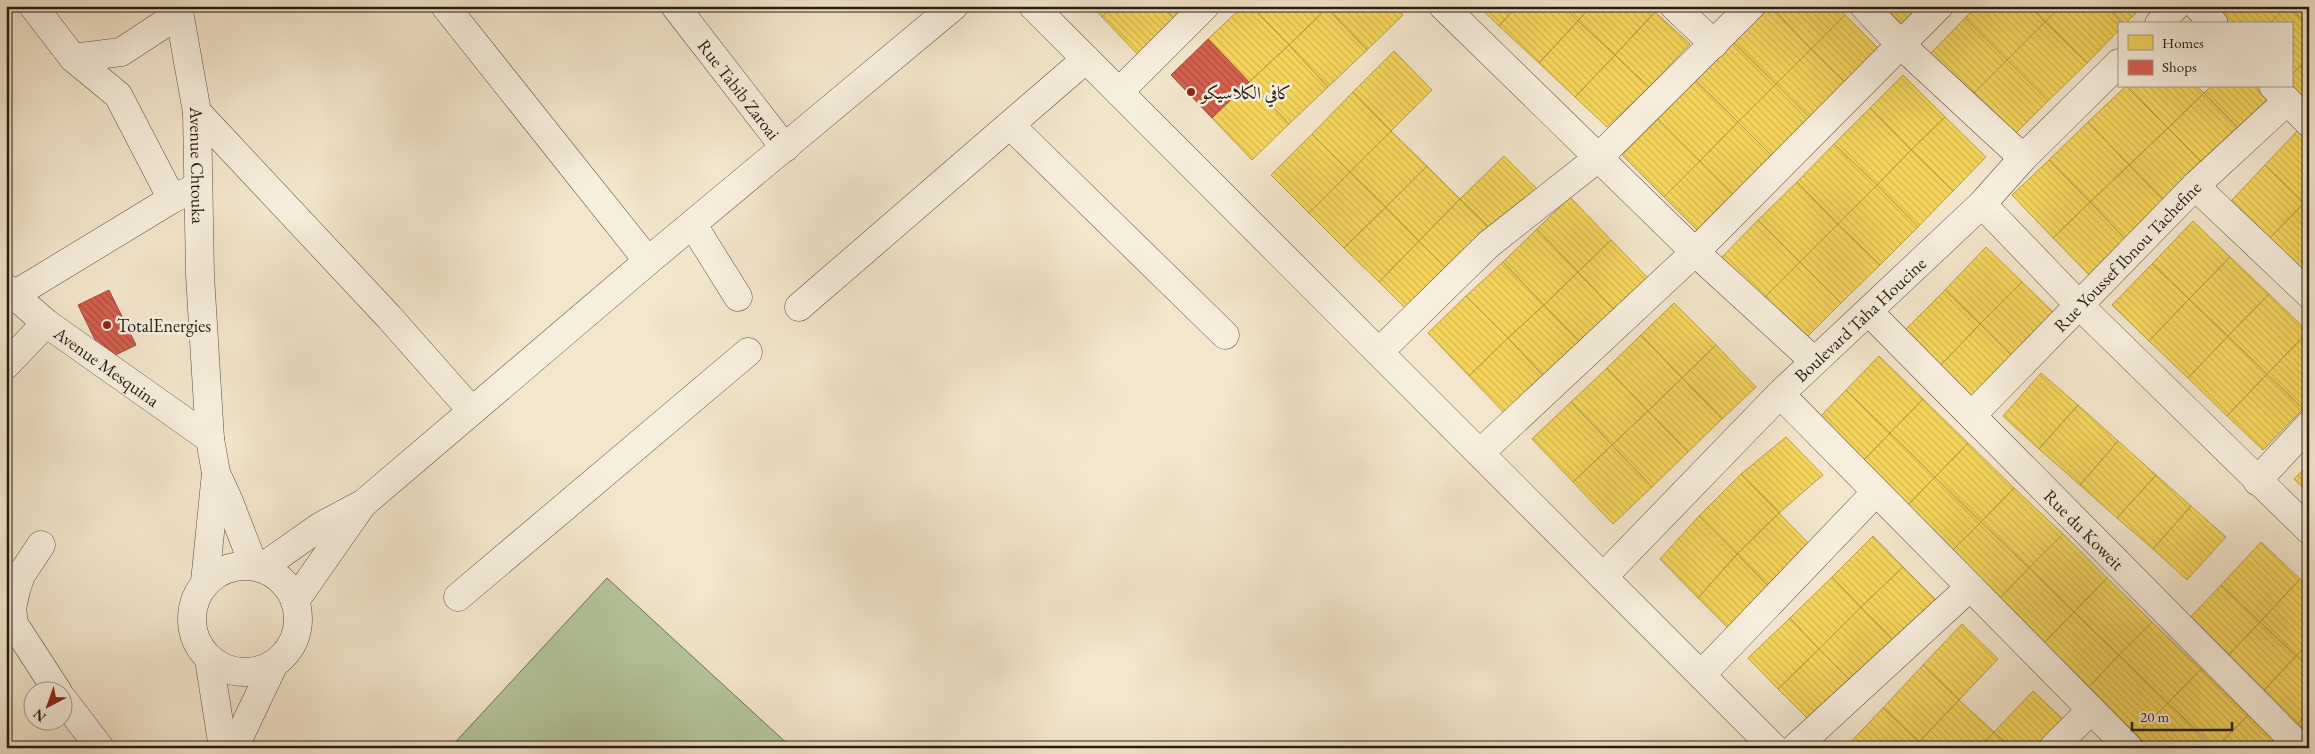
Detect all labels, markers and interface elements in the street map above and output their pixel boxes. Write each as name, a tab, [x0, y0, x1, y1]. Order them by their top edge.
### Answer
legend	[2118, 22, 2292, 88]
text: Homes	[2162, 33, 2204, 52]
street label: Rue Tabib Zaroai	[693, 34, 786, 144]
text: Shops	[2162, 57, 2197, 76]
place label: كافي الكلاسيكو	[1199, 81, 1291, 108]
marker: كافي الكلاسيكو	[1185, 86, 1197, 98]
street label: Avenue Chtouka	[185, 106, 211, 225]
street label: Rue Youssef Ibnou Tachefine	[2048, 176, 2206, 336]
street label: Boulevard Taha Houcine	[1789, 252, 1930, 387]
place label: TotalEnergies	[117, 314, 211, 337]
marker: TotalEnergies	[101, 319, 113, 331]
street label: Avenue Mesquina	[49, 320, 165, 412]
street label: Rue du Koweit	[2039, 484, 2130, 575]
north arrow	[22, 682, 72, 732]
scale bar	[2132, 699, 2232, 731]
text: N	[29, 705, 50, 726]
text: 20 m	[2140, 707, 2169, 726]

